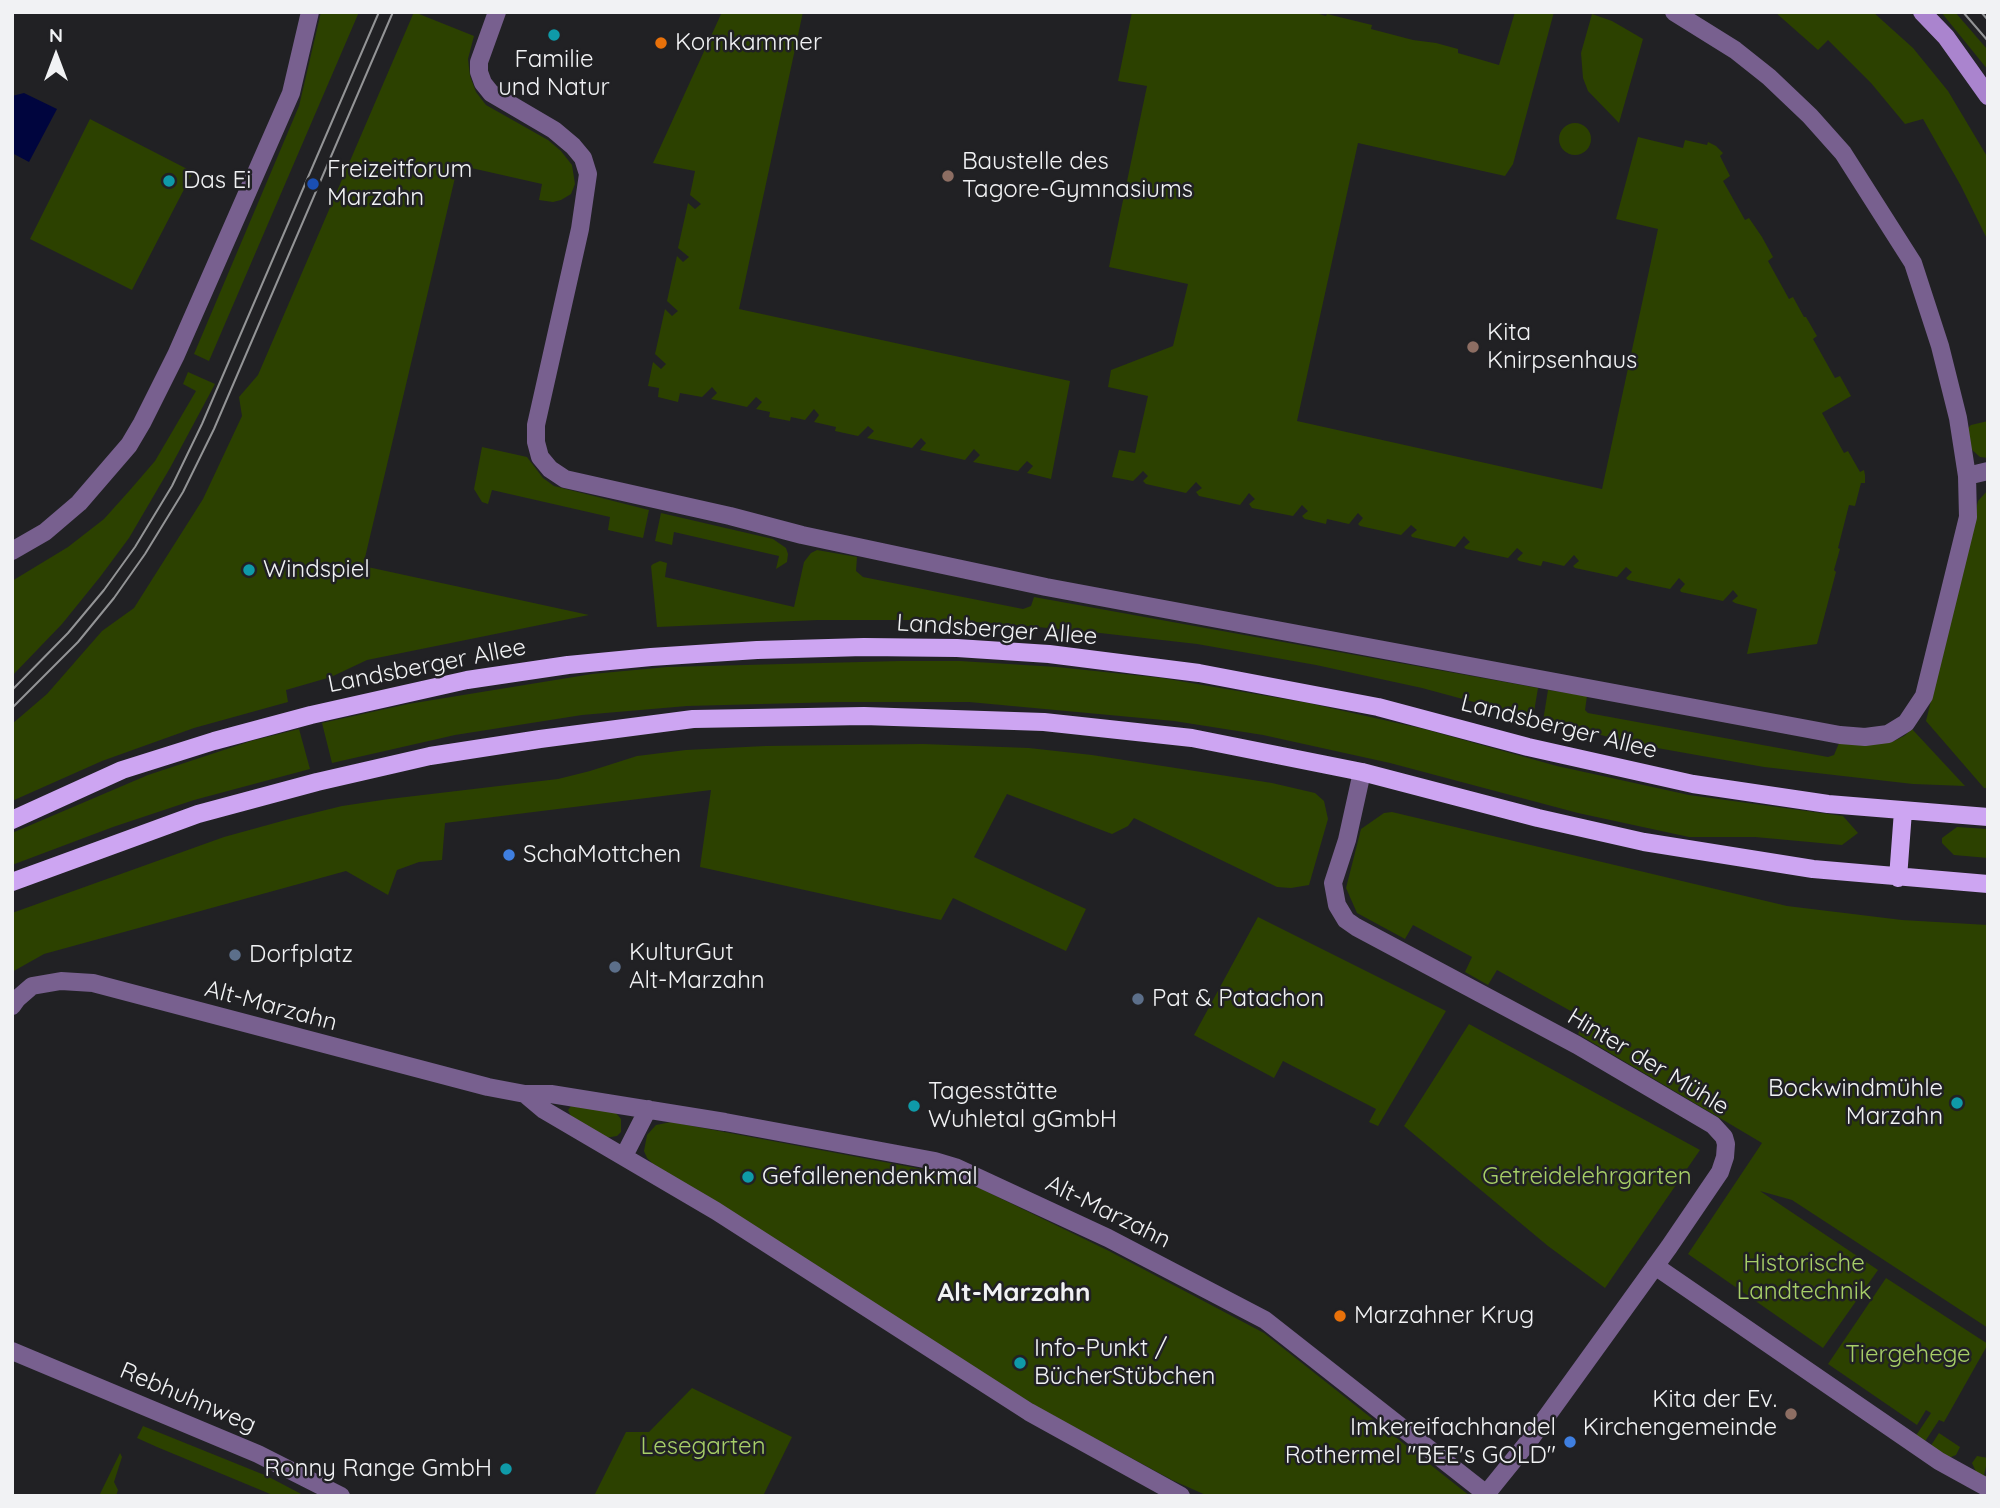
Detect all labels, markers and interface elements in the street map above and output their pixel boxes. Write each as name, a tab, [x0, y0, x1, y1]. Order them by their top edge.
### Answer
north arrow	[21, 21, 91, 91]
text: N	[49, 23, 63, 47]
marker: Familie und Natur	[546, 27, 562, 43]
place label: Kornkammer	[675, 29, 822, 57]
marker: Kornkammer	[653, 35, 669, 51]
place label: Familie und Natur	[498, 46, 610, 102]
place label: Baustelle des Tagore-Gymnasiums	[962, 148, 1193, 204]
place label: Freizeitforum Marzahn	[327, 156, 472, 212]
place label: Das Ei	[183, 167, 251, 195]
marker: Baustelle des Tagore-Gymnasiums	[940, 168, 956, 184]
marker: Das Ei	[161, 173, 177, 189]
marker: Freizeitforum Marzahn	[305, 176, 321, 192]
place label: Kita Knirpsenhaus	[1487, 319, 1637, 375]
marker: Kita Knirpsenhaus	[1465, 339, 1481, 355]
place label: Windspiel	[263, 556, 370, 584]
marker: Windspiel	[241, 562, 257, 578]
street label: Landsberger Allee	[896, 609, 1098, 651]
street label: Landsberger Allee	[325, 633, 529, 699]
street label: Landsberger Allee	[1458, 689, 1660, 765]
place label: SchaMottchen	[523, 841, 681, 869]
marker: SchaMottchen	[501, 847, 517, 863]
place label: KulturGut Alt-Marzahn	[629, 939, 765, 995]
place label: Dorfplatz	[249, 941, 353, 969]
marker: Dorfplatz	[227, 947, 243, 963]
marker: KulturGut Alt-Marzahn	[607, 959, 623, 975]
street label: Alt-Marzahn	[202, 975, 340, 1037]
place label: Pat & Patachon	[1152, 985, 1324, 1013]
marker: Pat & Patachon	[1130, 991, 1146, 1007]
street label: Hinter der Mühle	[1562, 1002, 1734, 1122]
place label: Bockwindmühle Marzahn	[1768, 1075, 1943, 1131]
place label: Tagesstätte Wuhletal gGmbH	[928, 1078, 1117, 1134]
marker: Bockwindmühle Marzahn	[1949, 1095, 1965, 1111]
marker: Tagesstätte Wuhletal gGmbH	[906, 1098, 922, 1114]
place label: Gefallenendenkmal	[762, 1163, 978, 1191]
park label: Getreidelehrgarten	[1482, 1163, 1692, 1191]
marker: Gefallenendenkmal	[740, 1169, 756, 1185]
street label: Alt-Marzahn	[1041, 1169, 1175, 1255]
park label: Historische Landtechnik	[1736, 1250, 1872, 1306]
district label: Alt-Marzahn	[937, 1277, 1091, 1309]
place label: Marzahner Krug	[1354, 1302, 1534, 1330]
marker: Marzahner Krug	[1332, 1308, 1348, 1324]
place label: Info-Punkt / BücherStübchen	[1034, 1335, 1215, 1391]
park label: Tiergehege	[1845, 1341, 1971, 1369]
marker: Info-Punkt / BücherStübchen	[1012, 1355, 1028, 1371]
street label: Rebhuhnweg	[115, 1356, 261, 1440]
place label: Kita der Ev. Kirchengemeinde	[1583, 1386, 1777, 1442]
marker: Kita der Ev. Kirchengemeinde	[1783, 1406, 1799, 1422]
place label: Imkereifachhandel Rothermel "BEE's GOLD"	[1285, 1414, 1556, 1470]
park label: Lesegarten	[640, 1433, 766, 1461]
marker: Imkereifachhandel Rothermel "BEE's GOLD"	[1562, 1434, 1578, 1450]
place label: Ronny Range GmbH	[264, 1455, 492, 1483]
marker: Ronny Range GmbH	[498, 1461, 514, 1477]

